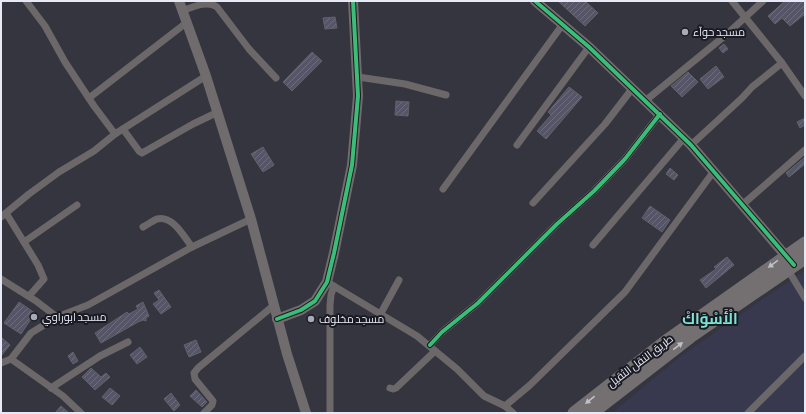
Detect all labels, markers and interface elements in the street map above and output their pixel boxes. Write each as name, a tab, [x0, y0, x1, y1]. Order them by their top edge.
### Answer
place label: مسجد حوآء	[693, 26, 745, 39]
marker: مسجد حوآء	[680, 27, 690, 37]
one-way arrow	[767, 260, 778, 269]
district label: الْأَسْوَاكْ	[682, 309, 738, 328]
place label: مسجد ابوراوي	[42, 311, 107, 326]
marker: مسجد ابوراوي	[29, 312, 39, 322]
place label: مسجد مخلوف	[319, 313, 384, 326]
marker: مسجد مخلوف	[306, 314, 316, 324]
street label: طريق النقل الثقيل	[605, 332, 676, 390]
one-way arrow	[673, 342, 683, 350]
one-way arrow	[584, 396, 595, 405]

